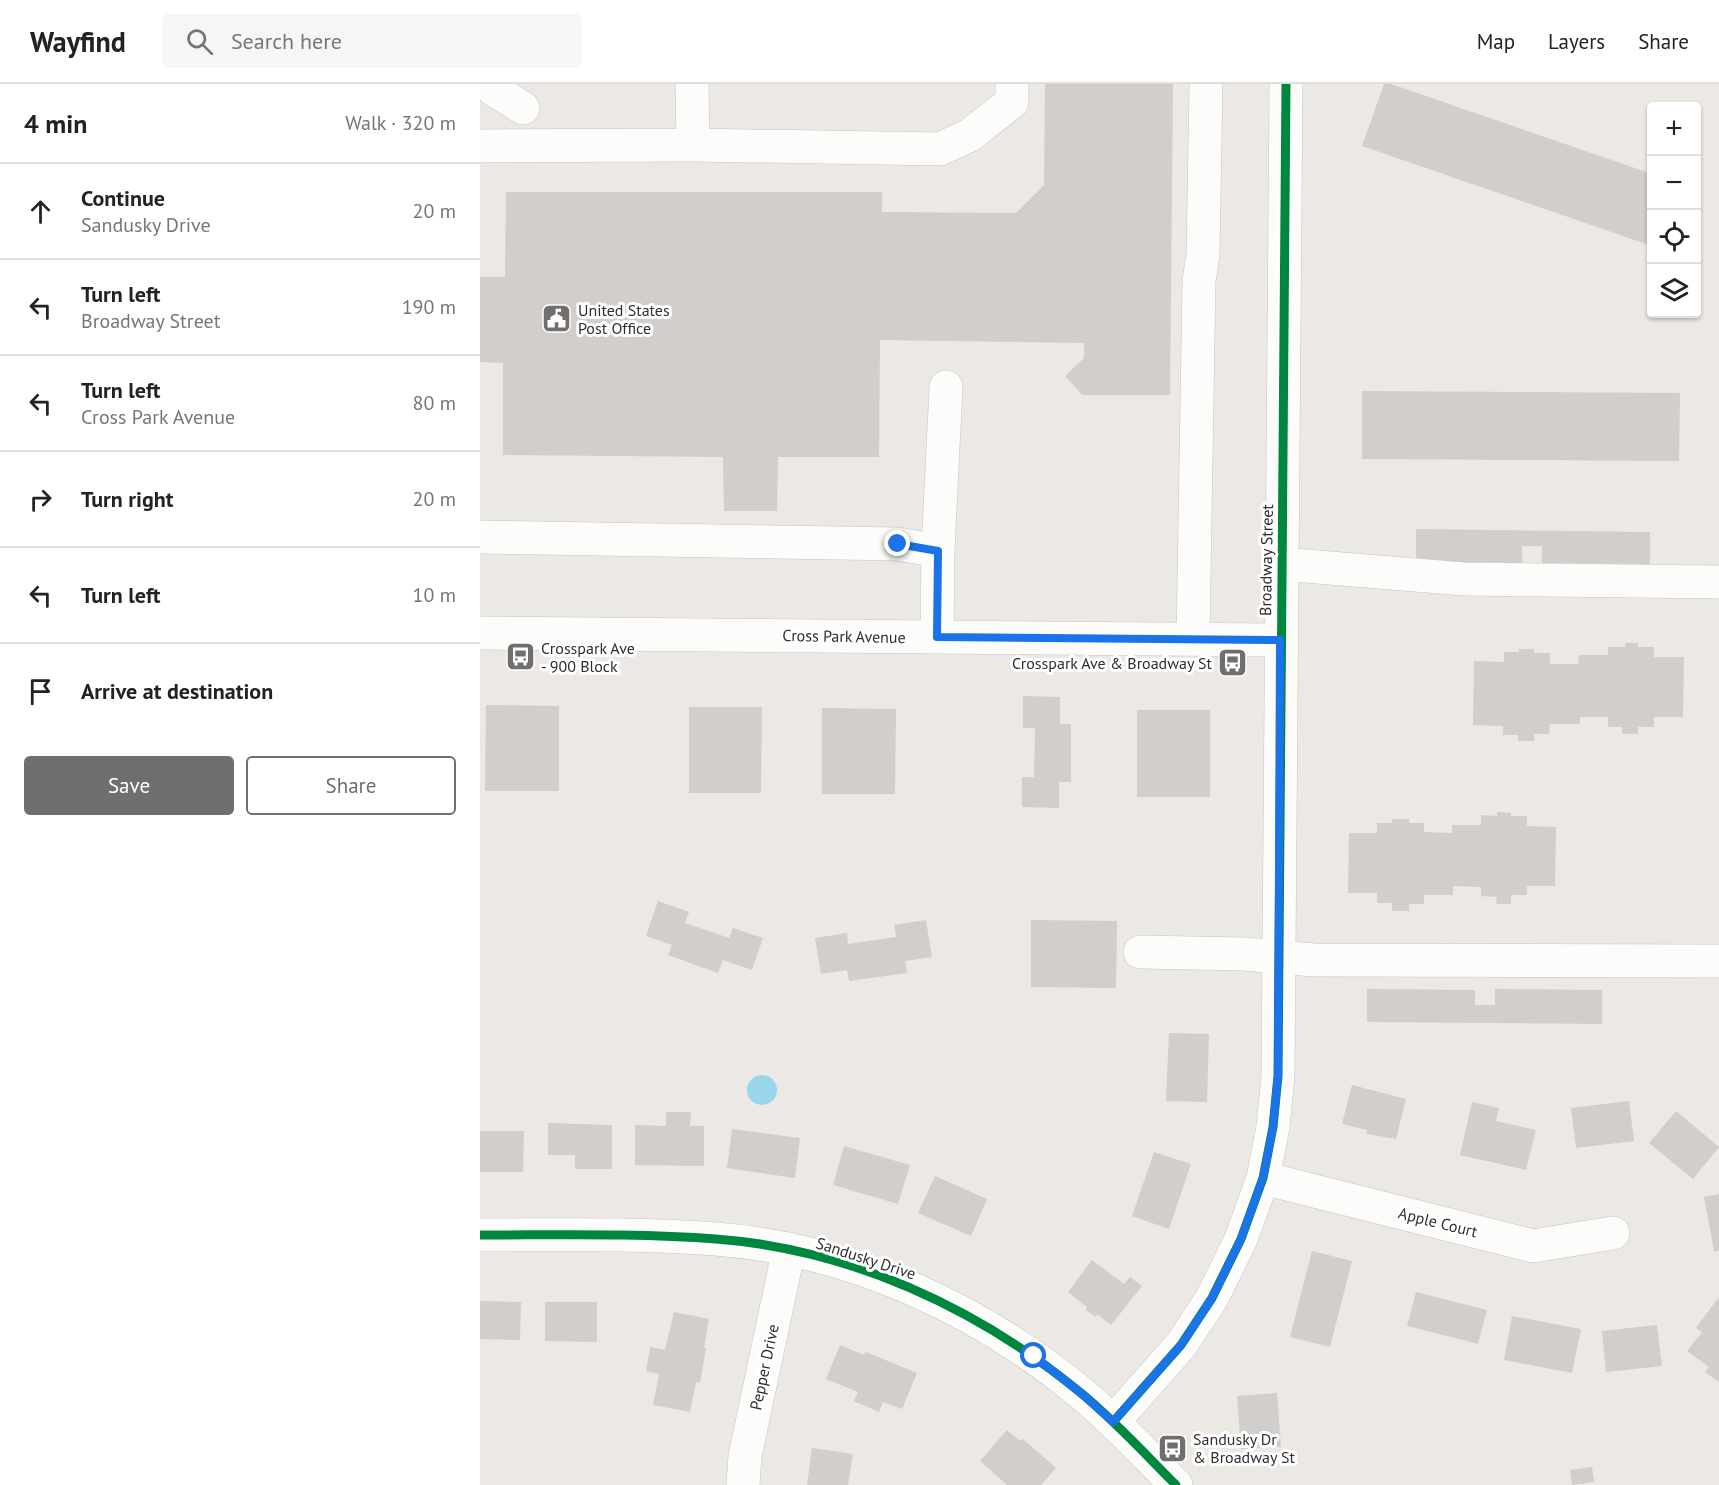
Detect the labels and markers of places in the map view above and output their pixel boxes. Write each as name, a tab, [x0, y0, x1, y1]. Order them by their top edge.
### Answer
place label: United States Post Office	[578, 300, 670, 338]
public building icon: United States Post Office	[541, 303, 573, 335]
place label: Crosspark Ave - 900 Block	[541, 638, 635, 676]
bus stop icon: Crosspark Ave - 900 Block	[504, 641, 536, 673]
bus stop icon: Crosspark Ave & Broadway St	[1217, 647, 1249, 679]
place label: Crosspark Ave & Broadway St	[1012, 653, 1213, 673]
place label: Sandusky Dr & Broadway St	[1193, 1429, 1296, 1467]
bus stop icon: Sandusky Dr & Broadway St	[1156, 1432, 1188, 1464]

